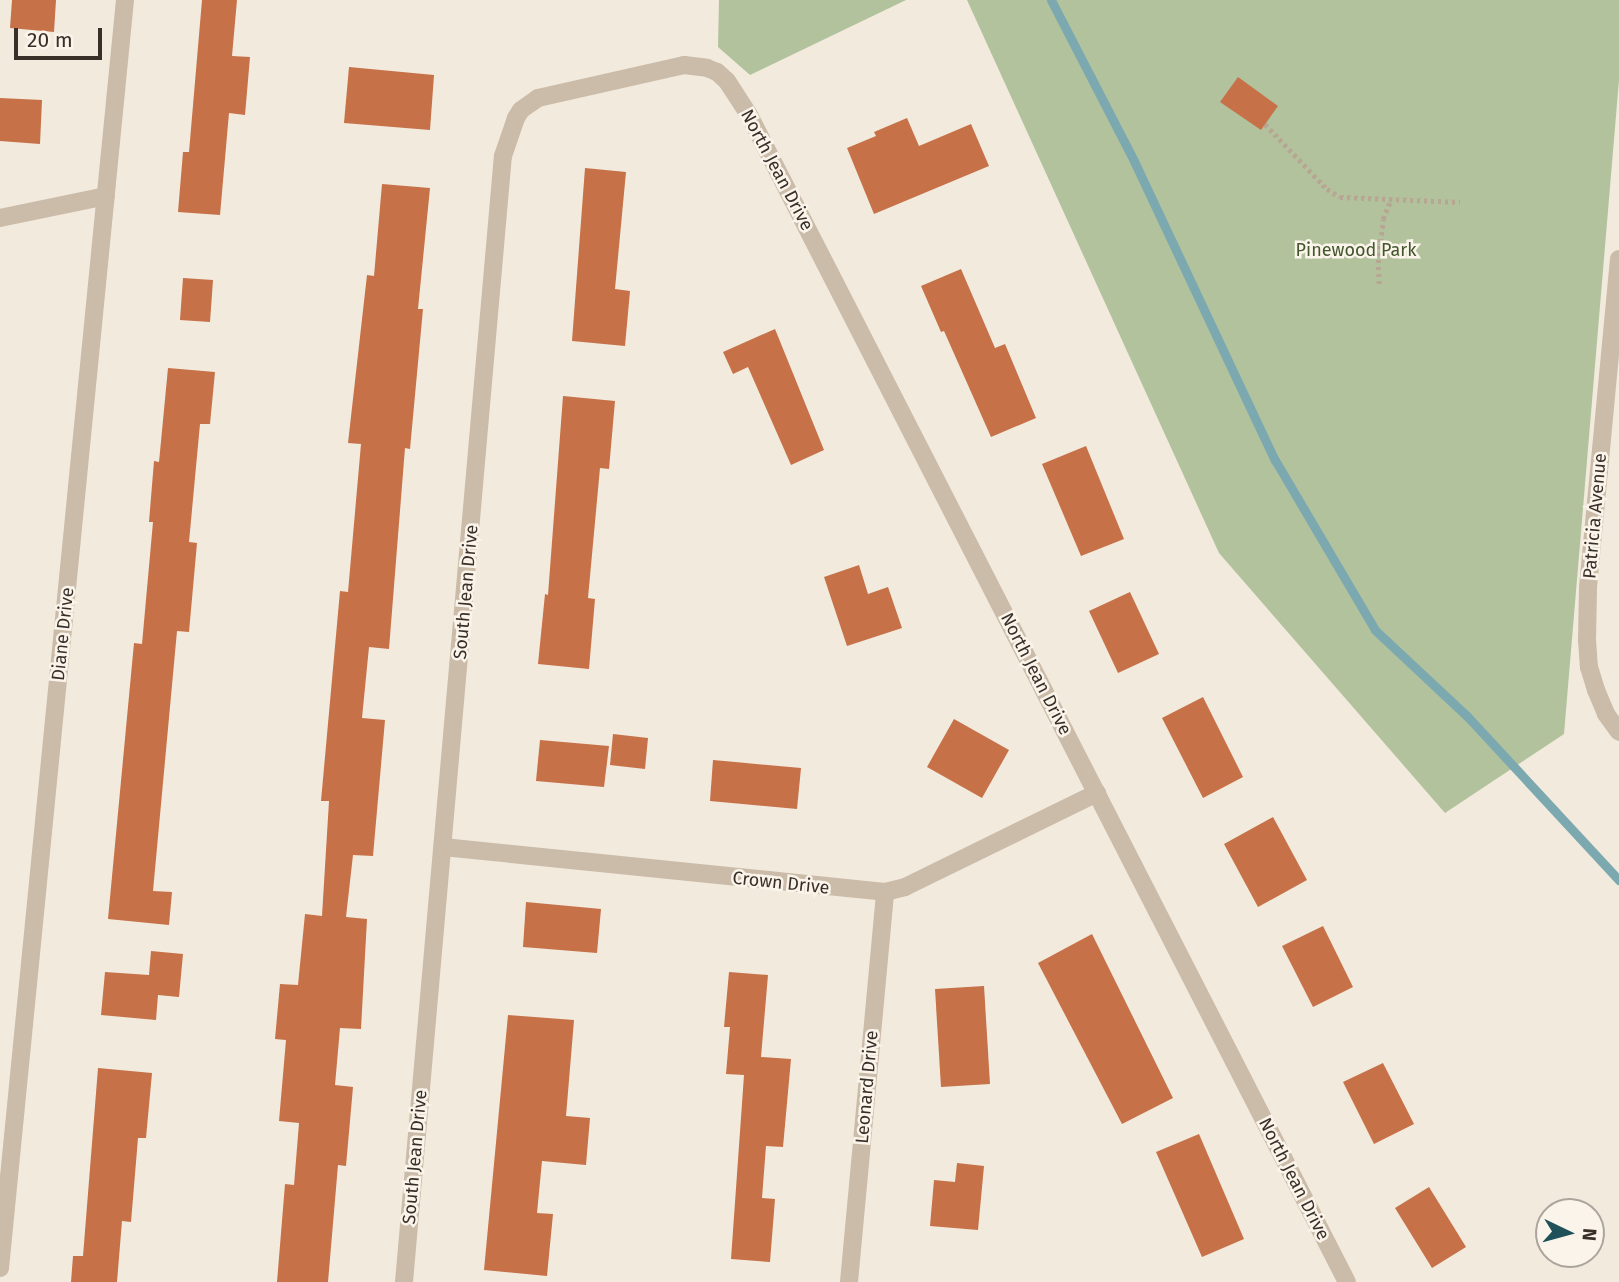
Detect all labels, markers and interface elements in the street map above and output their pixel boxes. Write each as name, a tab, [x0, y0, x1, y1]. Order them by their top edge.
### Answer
scale bar	[18, 14, 105, 58]
text: 20 m	[27, 27, 73, 53]
street label: North Jean Drive	[736, 106, 818, 234]
park label: Pinewood Park	[1296, 239, 1416, 261]
street label: Patricia Avenue	[1579, 452, 1611, 580]
street label: South Jean Drive	[449, 524, 483, 660]
street label: Diane Drive	[47, 586, 79, 682]
street label: North Jean Drive	[996, 609, 1076, 739]
street label: Crown Drive	[732, 867, 830, 899]
street label: Leonard Drive	[851, 1030, 883, 1144]
street label: South Jean Drive	[398, 1089, 432, 1225]
street label: North Jean Drive	[1254, 1114, 1334, 1244]
north arrow	[1535, 1198, 1605, 1268]
text: N	[1577, 1227, 1601, 1242]

